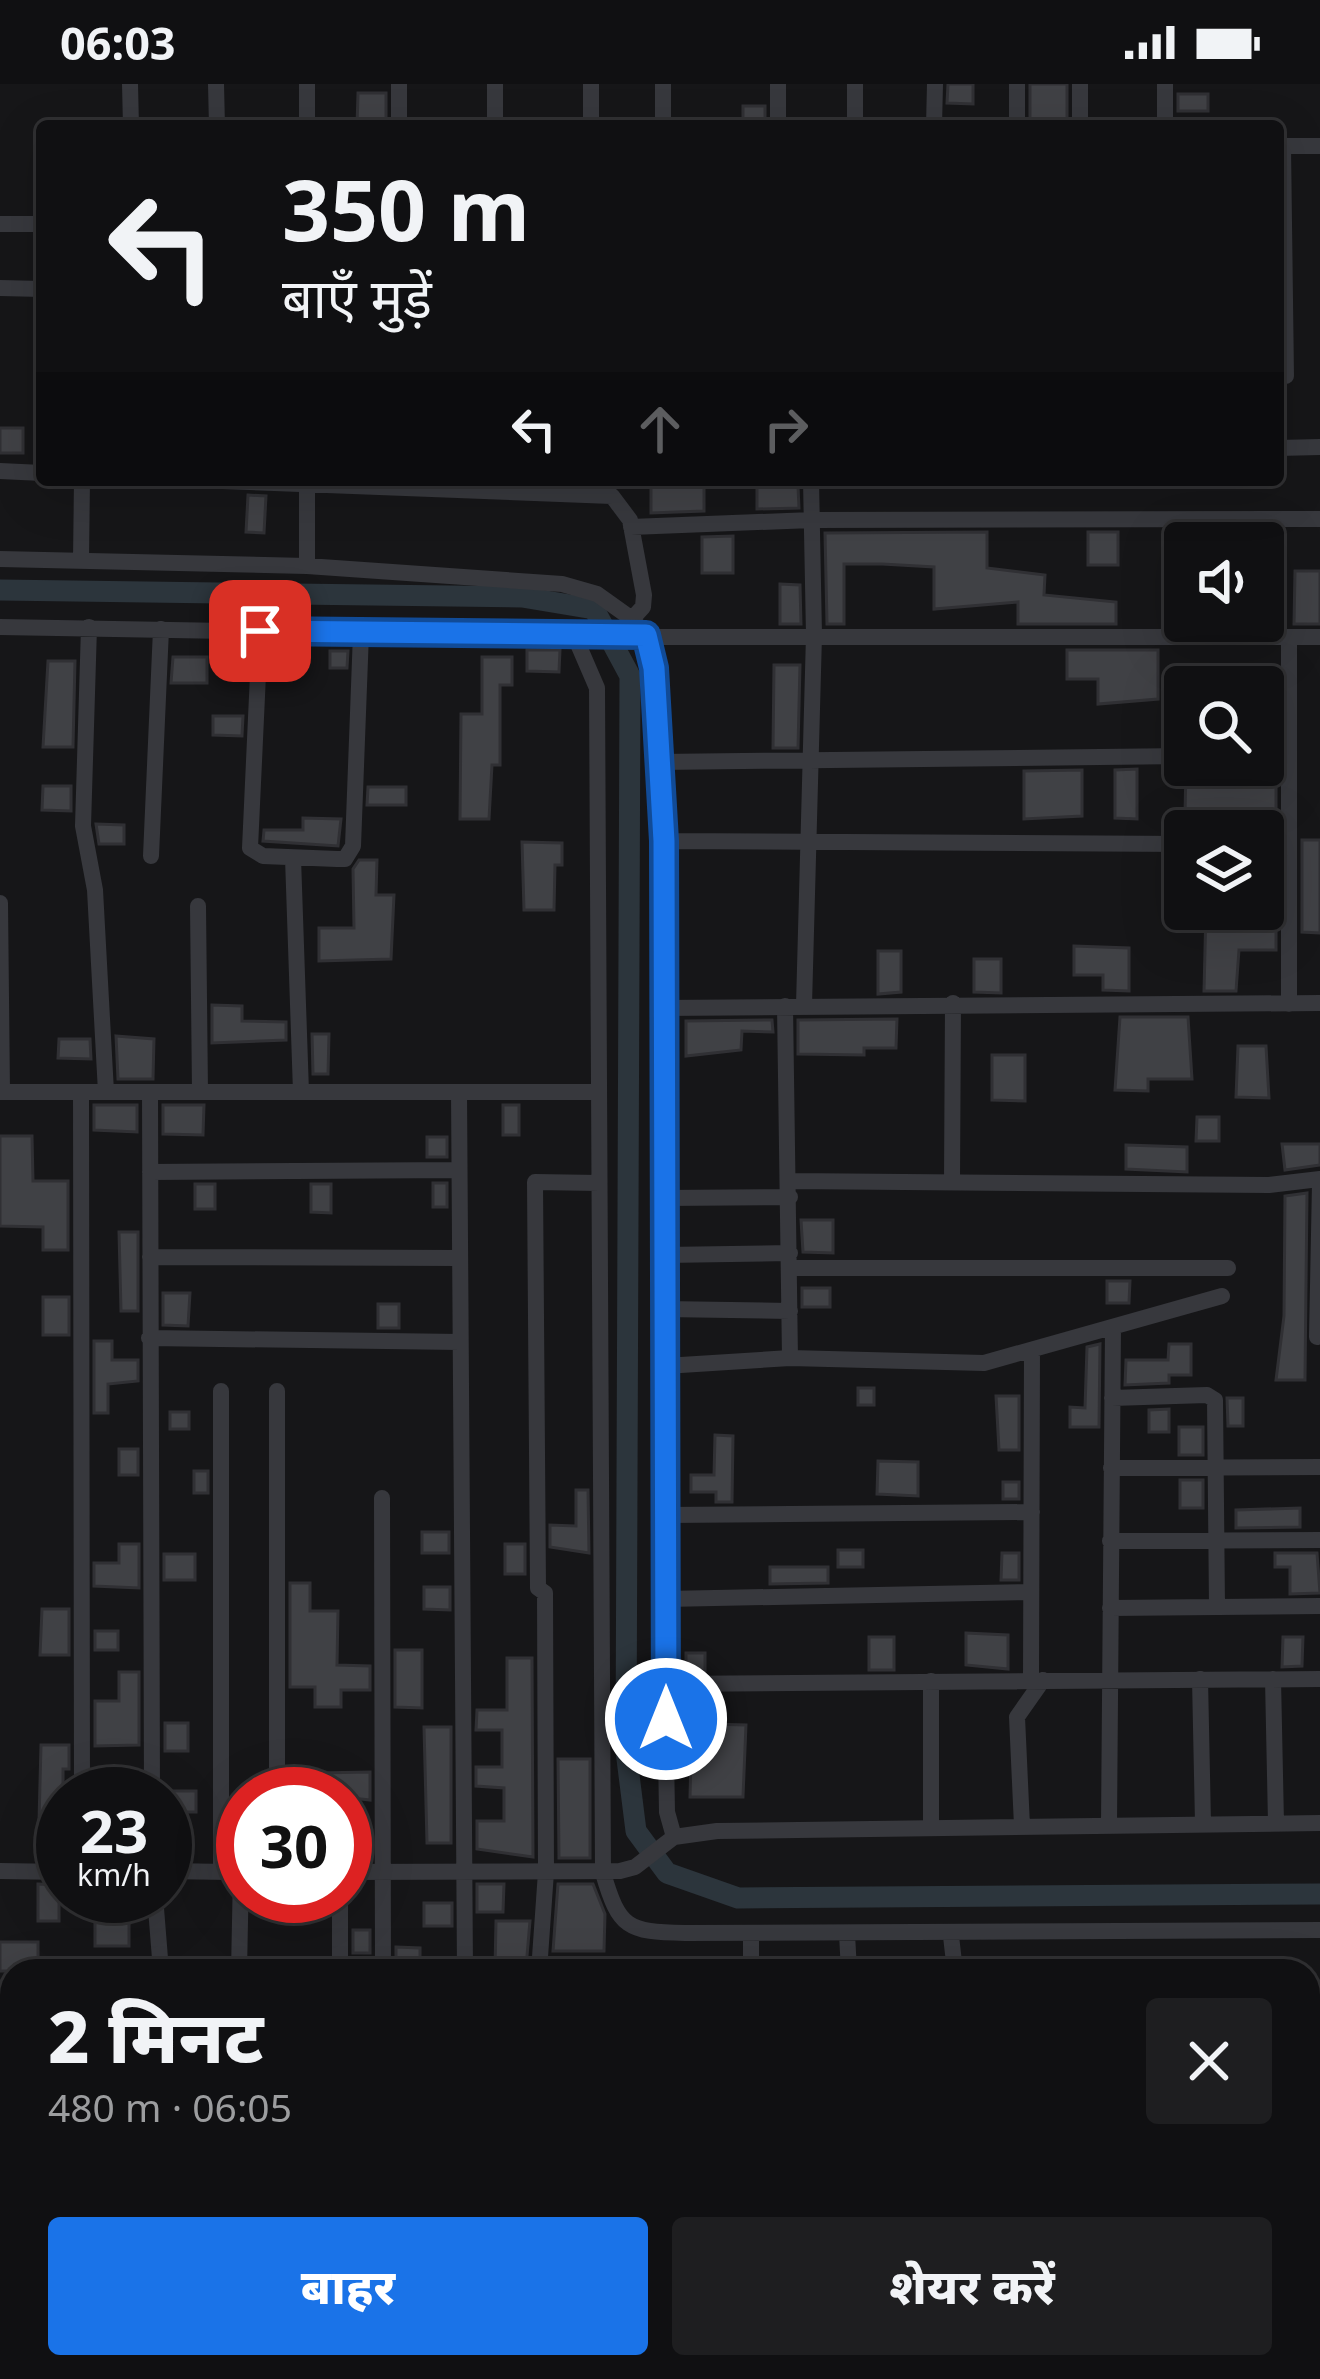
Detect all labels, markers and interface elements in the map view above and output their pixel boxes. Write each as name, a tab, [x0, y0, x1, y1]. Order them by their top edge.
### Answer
text: 06:03	[60, 12, 176, 73]
text: 350 m	[282, 151, 530, 266]
icon: left	[84, 168, 240, 324]
text: बाएँ मुड़ें	[282, 260, 432, 334]
icon: left	[501, 396, 567, 462]
icon: ahead	[627, 396, 693, 462]
icon: right	[753, 396, 819, 462]
map controls	[1164, 522, 1284, 930]
button: sound	[1164, 522, 1284, 642]
pin	[209, 580, 311, 682]
icon: arrive	[227, 598, 293, 664]
button: search	[1164, 666, 1284, 786]
button: layers	[1164, 810, 1284, 930]
position arrow	[603, 1656, 729, 1782]
speed limit sign: 30	[216, 1767, 372, 1923]
text: 23	[80, 1789, 148, 1871]
text: km/h	[77, 1854, 151, 1895]
text: 2 मिनट	[48, 1986, 263, 2084]
button: close	[1146, 1998, 1272, 2124]
text: 480 m · 06:05	[48, 2080, 292, 2133]
button: बाहर	[48, 2217, 648, 2355]
button: शेयर करें	[672, 2217, 1272, 2355]

